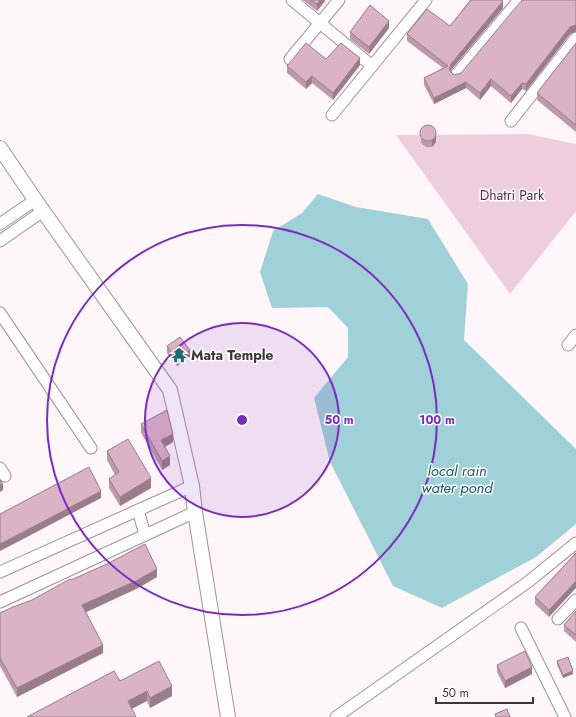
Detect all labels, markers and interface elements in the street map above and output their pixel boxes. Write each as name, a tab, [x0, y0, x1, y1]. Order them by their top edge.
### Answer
park label: Dhatri Park	[480, 185, 545, 205]
place label: Mata Temple	[191, 345, 274, 365]
temple icon: Mata Temple	[170, 346, 188, 364]
text: 50 m	[324, 411, 354, 429]
text: 100 m	[419, 411, 455, 429]
centre of rings	[235, 413, 249, 427]
water label: local rain water pond	[422, 460, 493, 499]
scale bar	[436, 679, 533, 705]
text: 50 m	[442, 684, 469, 702]

